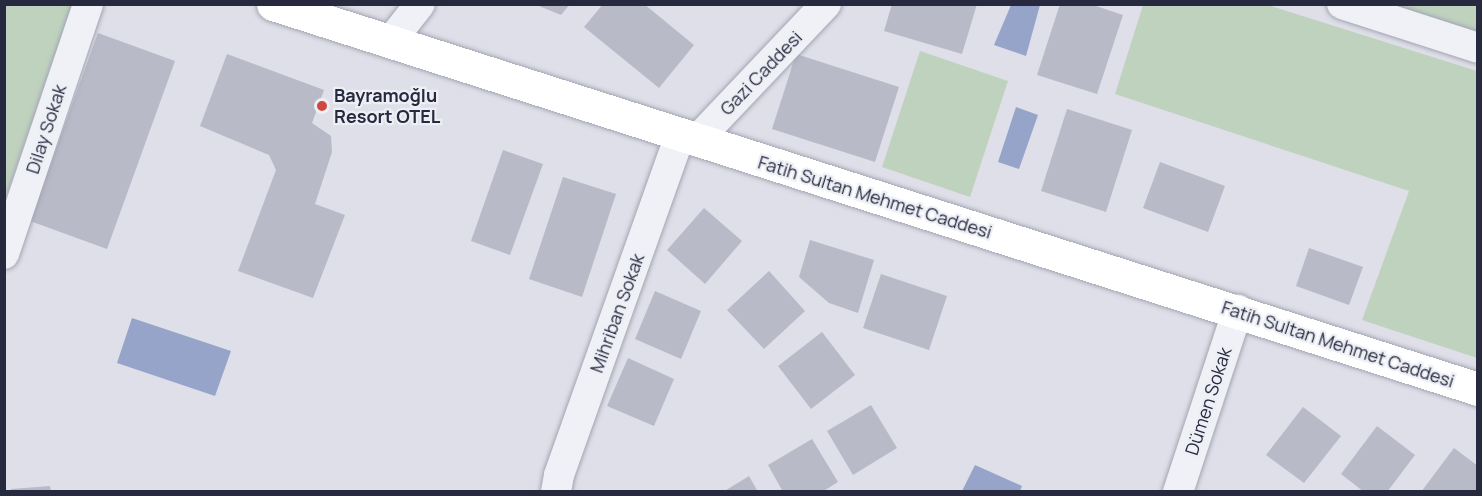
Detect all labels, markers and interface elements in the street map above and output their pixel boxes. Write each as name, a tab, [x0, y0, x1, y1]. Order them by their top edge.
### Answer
street label: Gazi Caddesi	[716, 27, 806, 119]
street label: Dilay Sokak	[21, 82, 71, 176]
place label: Bayramoğlu Resort OTEL	[334, 85, 440, 128]
marker: Bayramoğlu Resort OTEL	[315, 99, 329, 113]
street label: Fatih Sultan Mehmet Caddesi	[756, 151, 994, 243]
street label: Mihriban Sokak	[585, 250, 649, 376]
street label: Fatih Sultan Mehmet Caddesi	[1219, 296, 1457, 392]
street label: Dümen Sokak	[1180, 344, 1236, 458]

